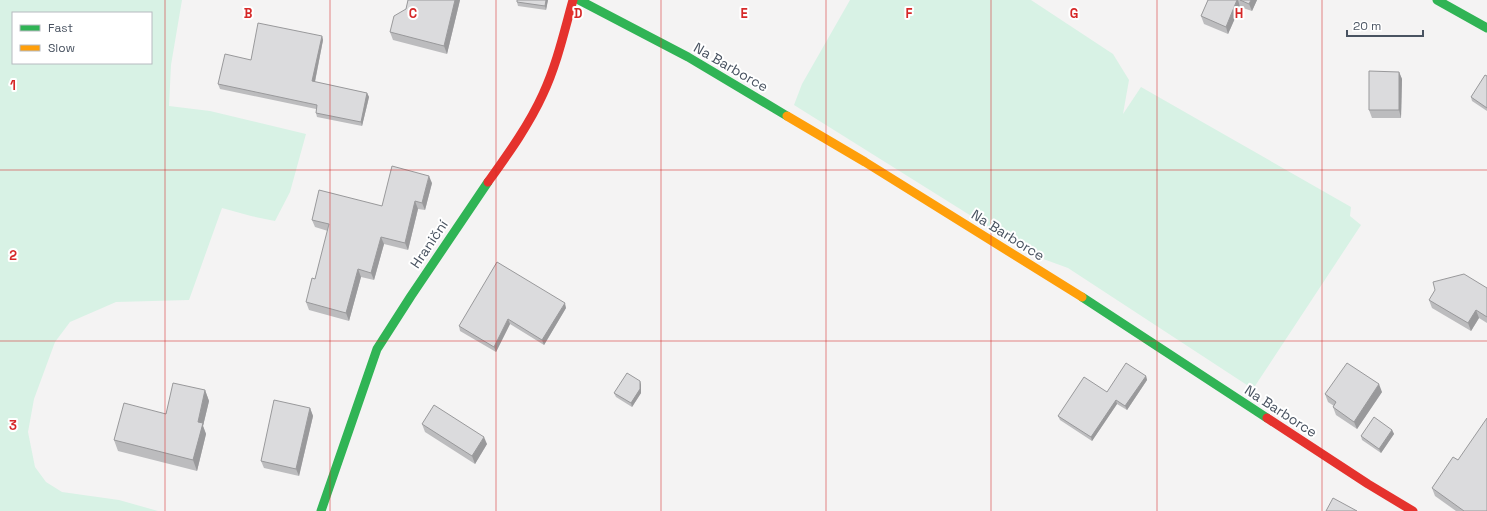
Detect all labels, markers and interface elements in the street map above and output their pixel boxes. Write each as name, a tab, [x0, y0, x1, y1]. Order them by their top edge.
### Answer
text: B	[244, 5, 253, 22]
text: C	[409, 5, 417, 22]
text: D	[574, 5, 583, 22]
text: E	[740, 5, 748, 22]
text: F	[906, 5, 913, 22]
text: G	[1070, 5, 1078, 22]
text: H	[1235, 5, 1243, 22]
legend	[12, 12, 152, 64]
scale bar	[1347, 12, 1423, 38]
text: 20 m	[1353, 18, 1381, 34]
text: Fast	[48, 20, 73, 36]
street label: Na Barborce	[691, 38, 771, 96]
text: Slow	[48, 40, 75, 56]
text: 1	[10, 77, 16, 94]
street label: Na Barborce	[968, 205, 1048, 265]
street label: Hraniční	[406, 216, 452, 272]
text: 2	[9, 247, 17, 264]
street label: Na Barborce	[1241, 381, 1321, 441]
text: 3	[9, 417, 17, 434]

